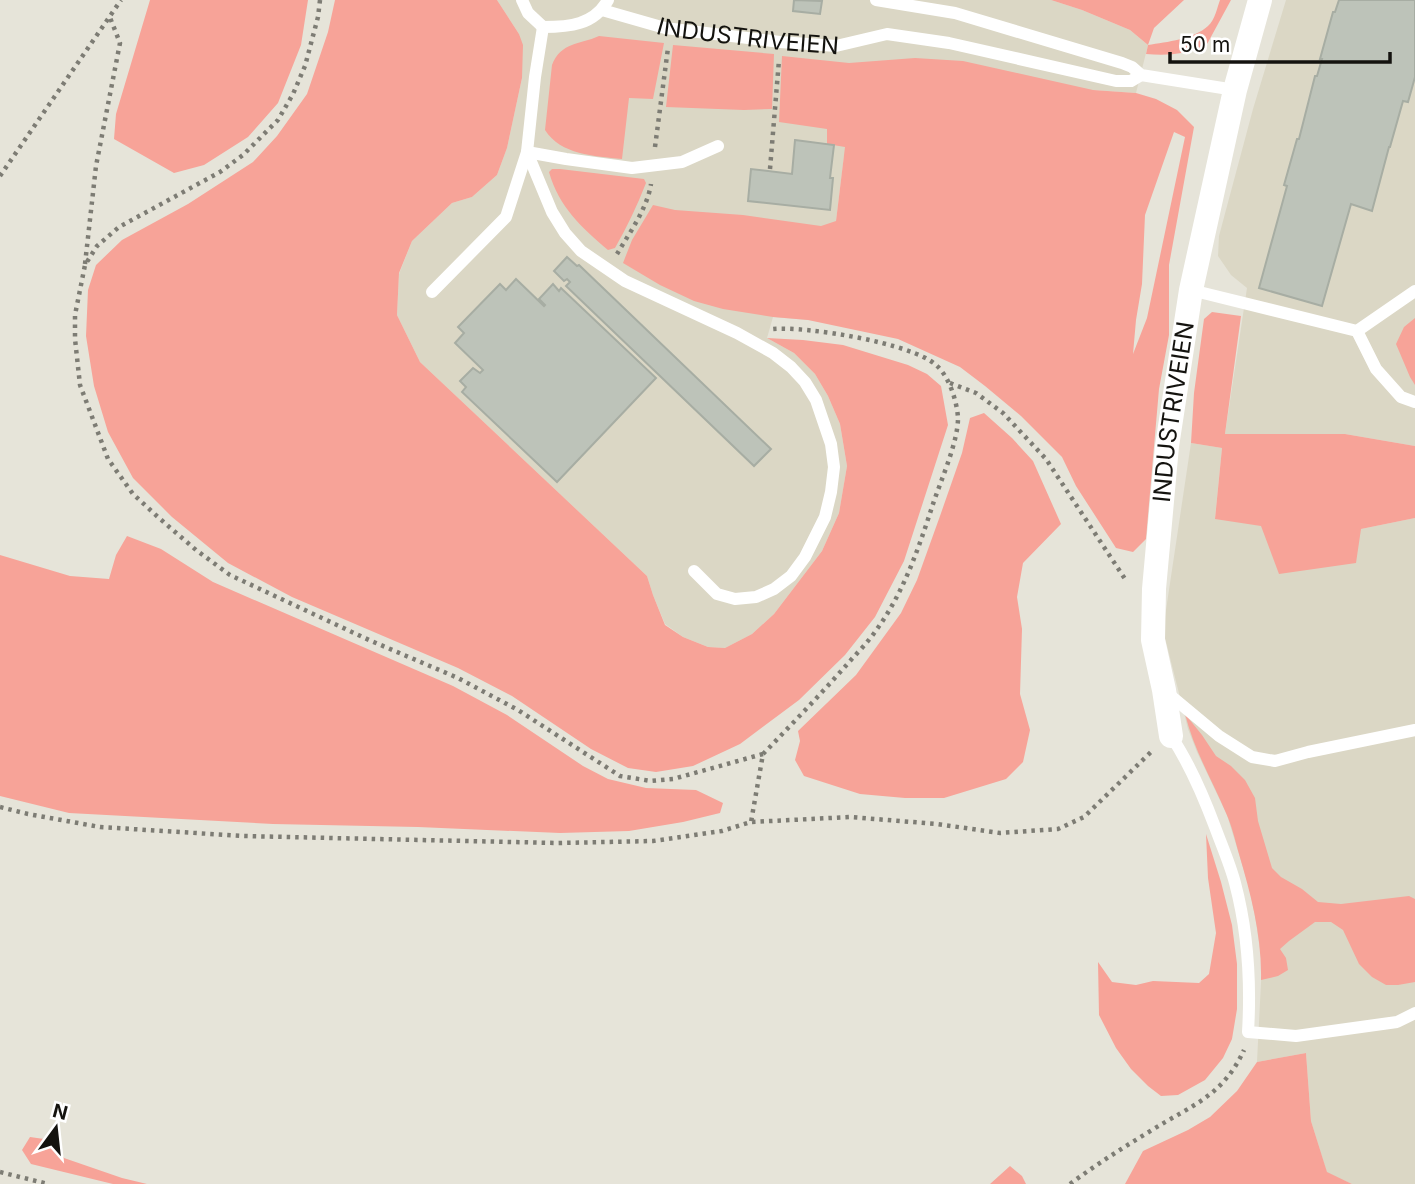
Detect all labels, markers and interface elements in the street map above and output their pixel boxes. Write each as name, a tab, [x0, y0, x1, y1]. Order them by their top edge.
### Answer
street label: INDUSTRIVEIEN	[654, 11, 840, 60]
scale bar	[1170, 21, 1390, 65]
text: 50 m	[1180, 32, 1230, 57]
street label: INDUSTRIVEIEN	[1147, 319, 1200, 504]
north arrow	[21, 1093, 91, 1163]
text: N	[50, 1099, 70, 1125]

